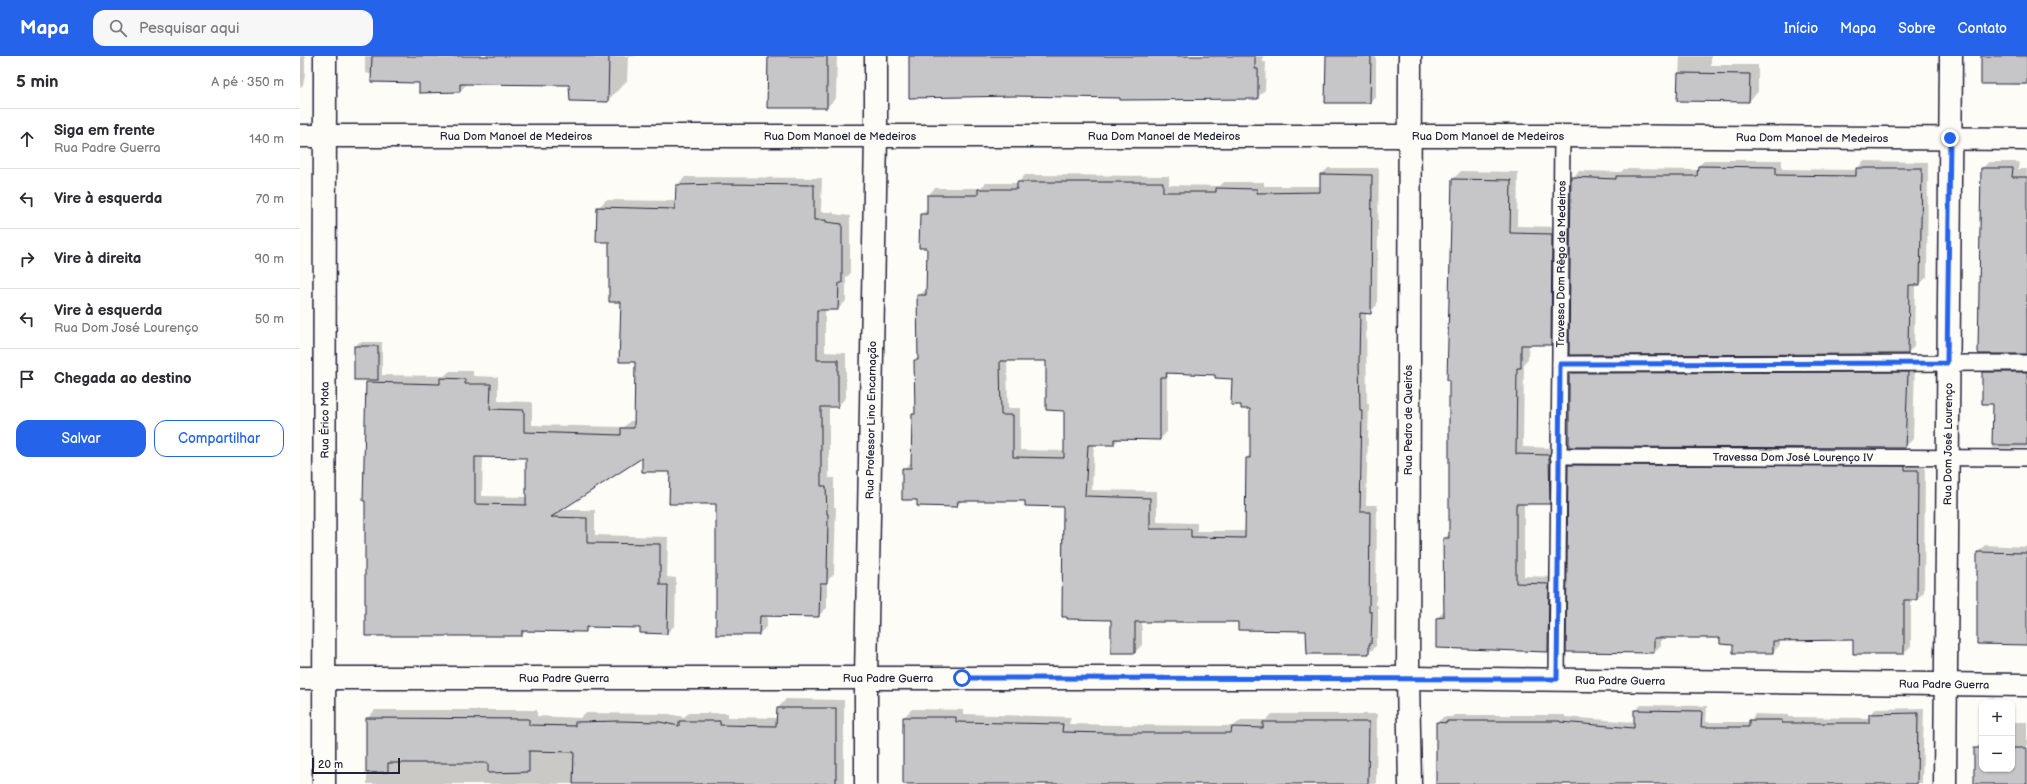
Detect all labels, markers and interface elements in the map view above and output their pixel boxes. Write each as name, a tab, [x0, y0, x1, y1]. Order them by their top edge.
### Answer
search box	[93, 10, 373, 46]
text: Mapa	[20, 17, 69, 40]
icon: search	[107, 17, 129, 39]
text: Pesquisar aqui	[139, 19, 239, 38]
text: Início	[1784, 20, 1818, 37]
text: Mapa	[1840, 20, 1876, 37]
text: Sobre	[1898, 20, 1936, 37]
text: Contato	[1958, 20, 2007, 37]
text: 5 min	[16, 72, 59, 92]
text: A pé · 350 m	[211, 74, 284, 90]
text: Siga em frente	[54, 121, 155, 140]
icon: ahead	[16, 128, 38, 150]
route end	[1941, 129, 1959, 147]
street label: Rua Dom Manoel de Medeiros	[440, 130, 593, 143]
street label: Rua Dom Manoel de Medeiros	[764, 130, 917, 143]
street label: Rua Dom Manoel de Medeiros	[1088, 130, 1241, 143]
street label: Rua Dom Manoel de Medeiros	[1412, 130, 1565, 143]
text: 140 m	[249, 131, 284, 147]
street label: Rua Dom Manoel de Medeiros	[1736, 131, 1889, 145]
text: Rua Padre Guerra	[54, 140, 161, 156]
street label: Travessa Dom Rêgo de Medeiros	[1554, 180, 1569, 348]
icon: left	[16, 188, 38, 210]
text: Vire à esquerda	[54, 189, 162, 208]
text: 70 m	[256, 191, 284, 207]
icon: right	[16, 248, 38, 270]
text: Vire à direita	[54, 249, 141, 268]
text: 90 m	[255, 251, 284, 267]
text: Vire à esquerda	[54, 301, 162, 320]
icon: left	[16, 308, 38, 330]
text: 50 m	[255, 311, 284, 327]
text: Rua Dom José Lourenço	[54, 320, 199, 336]
street label: Rua Professor Lino Encarnação	[863, 341, 879, 499]
street label: Rua Pedro de Queirós	[1402, 364, 1415, 475]
icon: arrive	[16, 368, 38, 390]
text: Chegada ao destino	[54, 369, 192, 388]
street label: Rua Érico Mota	[317, 382, 332, 458]
street label: Rua Dom José Lourenço	[1941, 383, 1955, 505]
button: Salvar	[16, 420, 146, 457]
button: Compartilhar	[154, 420, 284, 457]
street label: Travessa Dom José Lourenço IV	[1713, 451, 1873, 464]
route start	[953, 669, 971, 687]
street label: Rua Padre Guerra	[519, 672, 609, 685]
street label: Rua Padre Guerra	[843, 672, 933, 685]
street label: Rua Padre Guerra	[1575, 674, 1665, 688]
street label: Rua Padre Guerra	[1899, 678, 1989, 692]
map controls	[1979, 700, 2015, 772]
button: +	[1979, 700, 2015, 736]
button: −	[1979, 736, 2015, 772]
scale bar	[312, 756, 400, 775]
text: 20 m	[318, 758, 343, 771]

